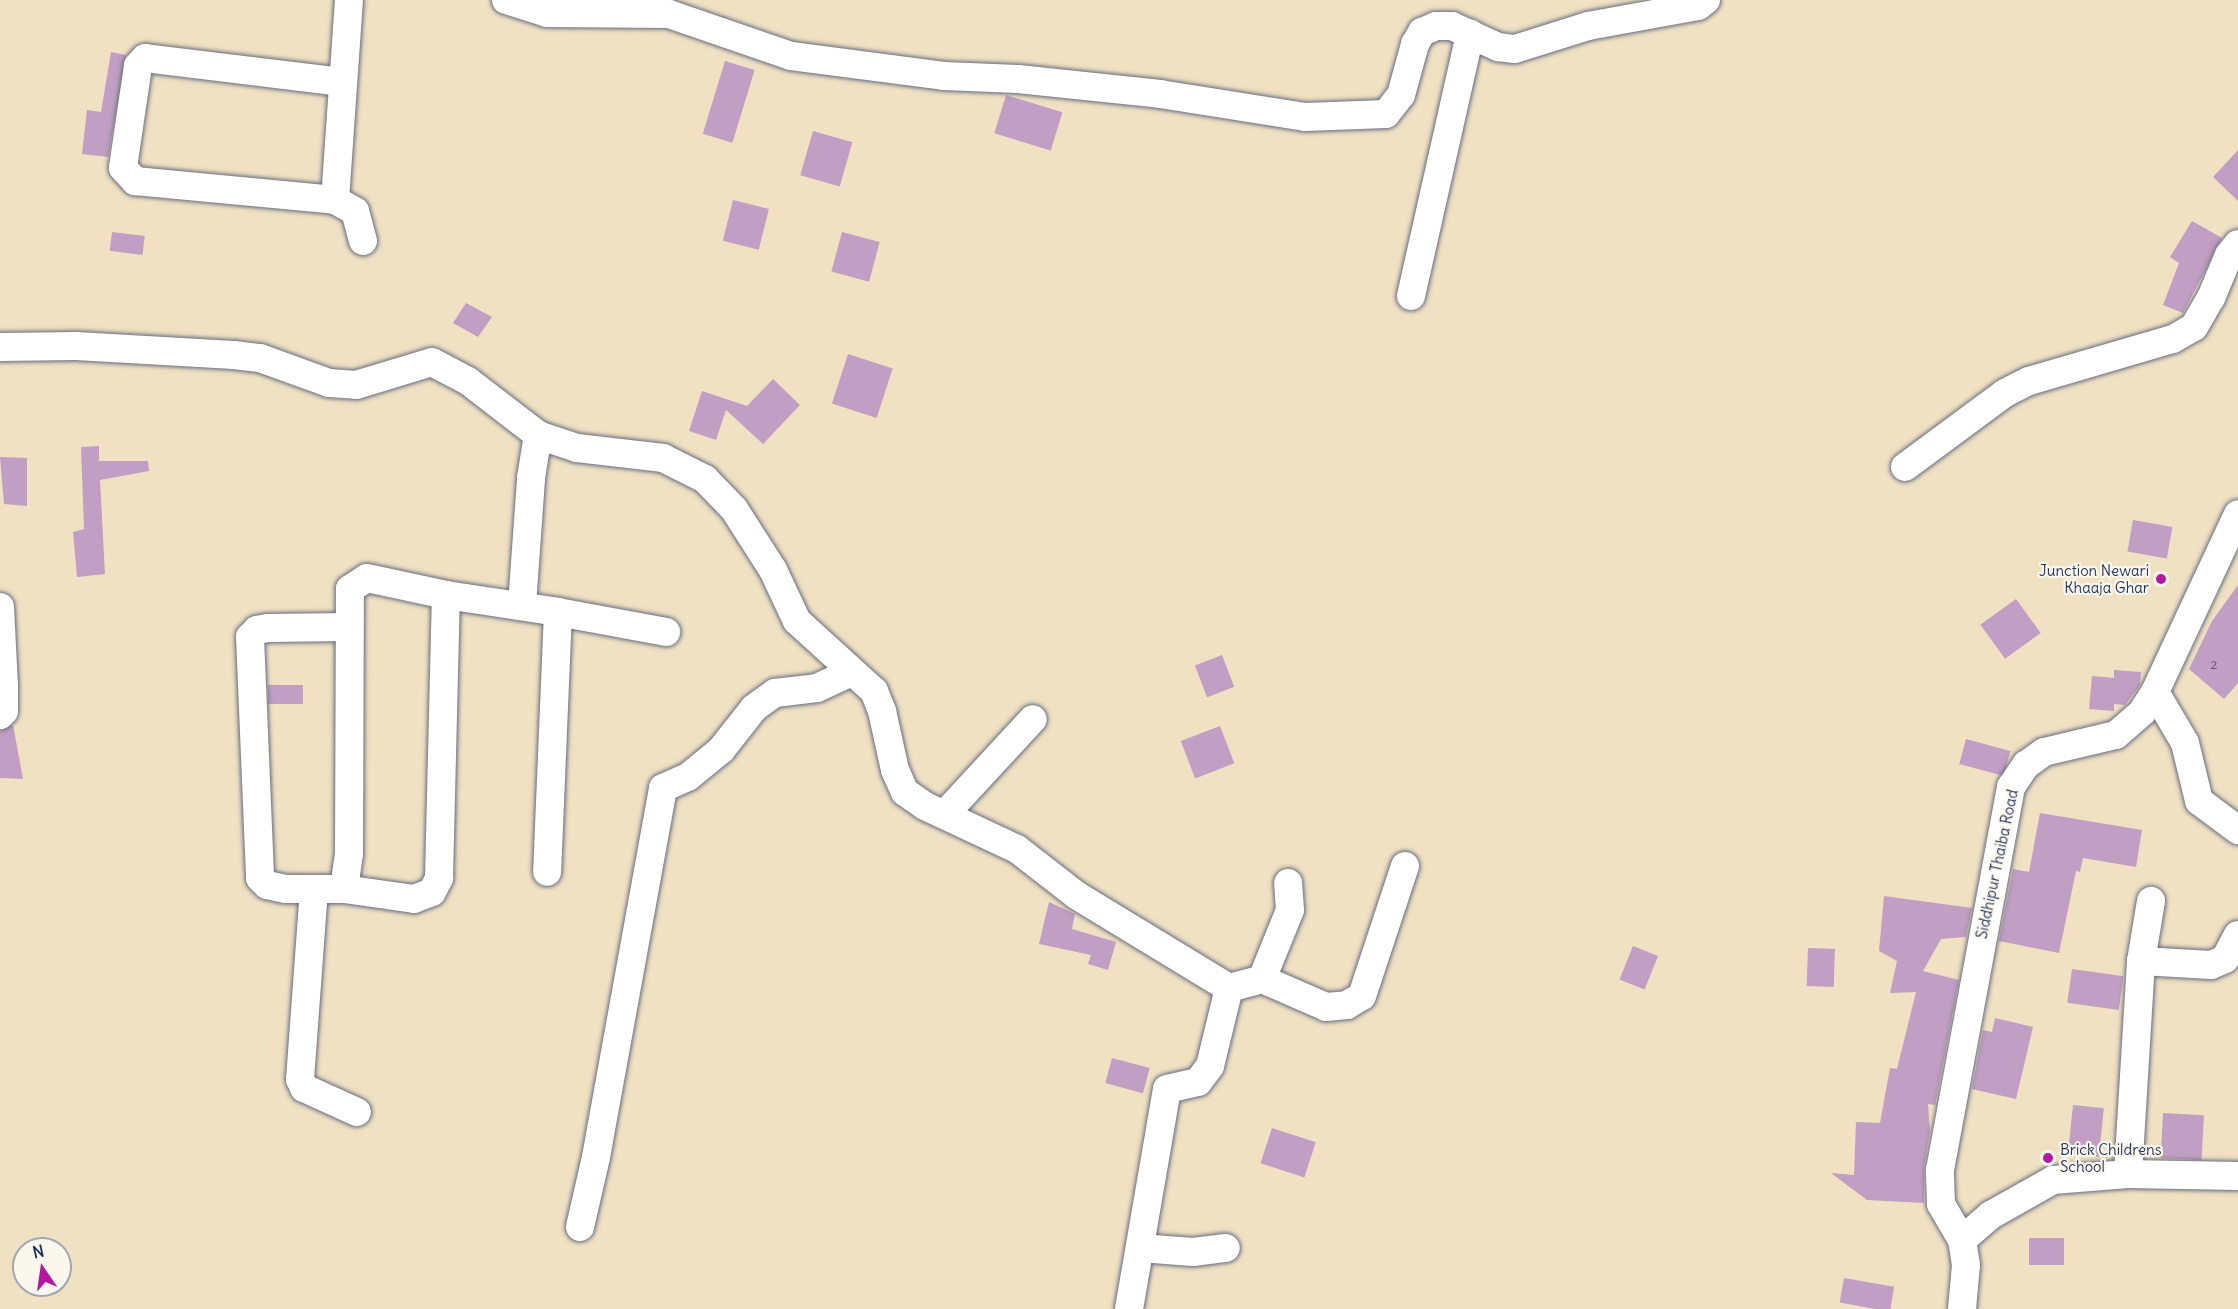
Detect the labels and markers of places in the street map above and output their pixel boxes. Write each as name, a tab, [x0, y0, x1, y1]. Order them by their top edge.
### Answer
place label: Junction Newari Khaaja Ghar	[2039, 561, 2149, 596]
marker: Junction Newari Khaaja Ghar	[2154, 572, 2168, 586]
place label: Brick Childrens School	[2060, 1140, 2161, 1175]
marker: Brick Childrens School	[2041, 1151, 2055, 1165]

